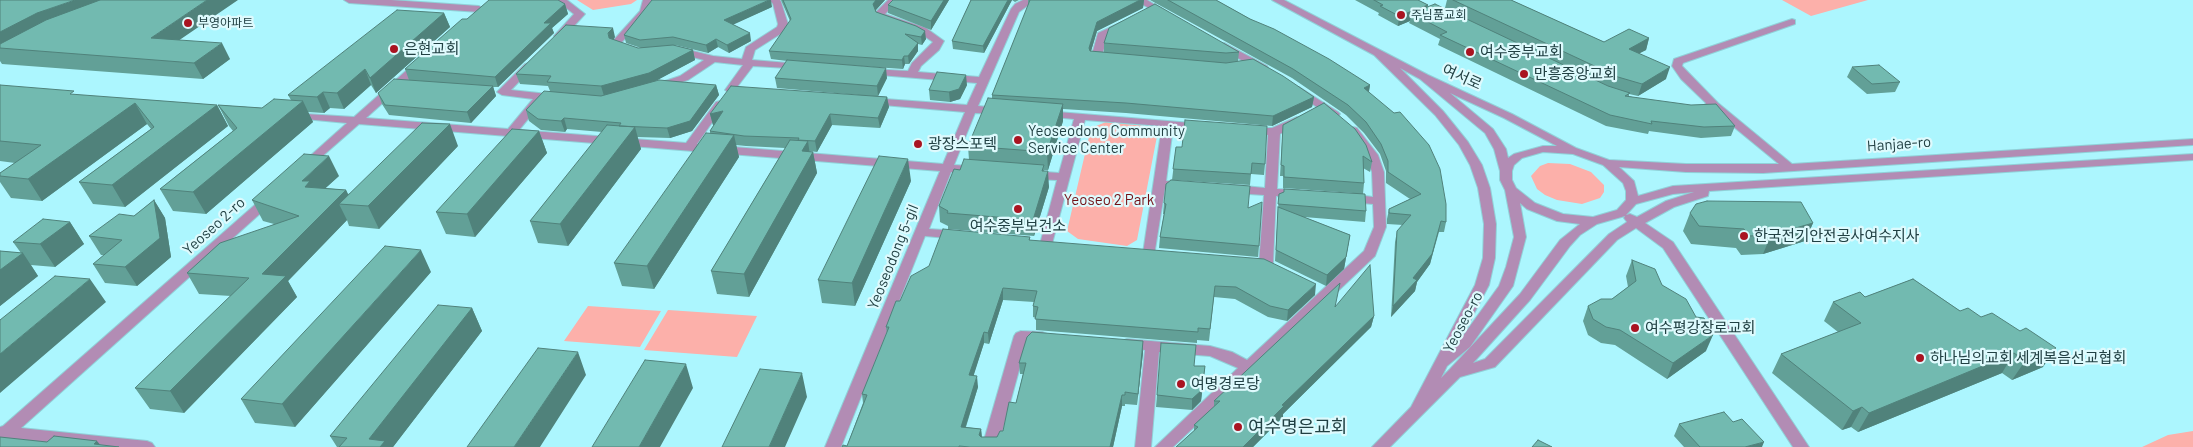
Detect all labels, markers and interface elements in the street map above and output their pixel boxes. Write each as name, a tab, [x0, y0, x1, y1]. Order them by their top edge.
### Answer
place label: 주님품교회	[1411, 8, 1466, 22]
marker: 주님품교회	[1395, 9, 1407, 21]
place label: 부영아파트	[198, 16, 253, 30]
marker: 부영아파트	[182, 17, 194, 29]
place label: 은현교회	[404, 40, 459, 58]
marker: 은현교회	[388, 43, 400, 55]
place label: 여수중부교회	[1480, 43, 1563, 61]
marker: 여수중부교회	[1464, 46, 1476, 58]
street label: 여서로	[1439, 60, 1485, 94]
place label: 만흥중앙교회	[1534, 65, 1617, 83]
marker: 만흥중앙교회	[1518, 68, 1530, 80]
place label: Yeoseodong Community Service Center	[1028, 122, 1185, 157]
street label: Hanjae-ro	[1866, 133, 1932, 155]
marker: Yeoseodong Community Service Center	[1012, 134, 1024, 146]
place label: 광장스포텍	[928, 135, 997, 153]
marker: 광장스포텍	[912, 138, 924, 150]
park label: Yeoseo 2 Park	[1064, 191, 1154, 209]
street label: Yeoseo 2-ro	[179, 193, 249, 259]
street label: Yeoseodong 5-gil	[864, 202, 922, 312]
marker: 여수중부보건소	[1012, 203, 1024, 215]
place label: 여수중부보건소	[970, 217, 1066, 235]
place label: 한국전기안전공사여수지사	[1754, 227, 1920, 245]
marker: 한국전기안전공사여수지사	[1738, 230, 1750, 242]
street label: Yeoseo-ro	[1439, 288, 1487, 356]
place label: 여수평강장로교회	[1645, 319, 1755, 337]
marker: 여수평강장로교회	[1629, 322, 1641, 334]
place label: 하나님의교회 세계복음선교협회	[1930, 349, 2126, 367]
marker: 하나님의교회 세계복음선교협회	[1914, 352, 1926, 364]
place label: 여명경로당	[1191, 375, 1260, 393]
marker: 여명경로당	[1175, 378, 1187, 390]
place label: 여수명은교회	[1248, 416, 1347, 438]
marker: 여수명은교회	[1232, 421, 1244, 433]

